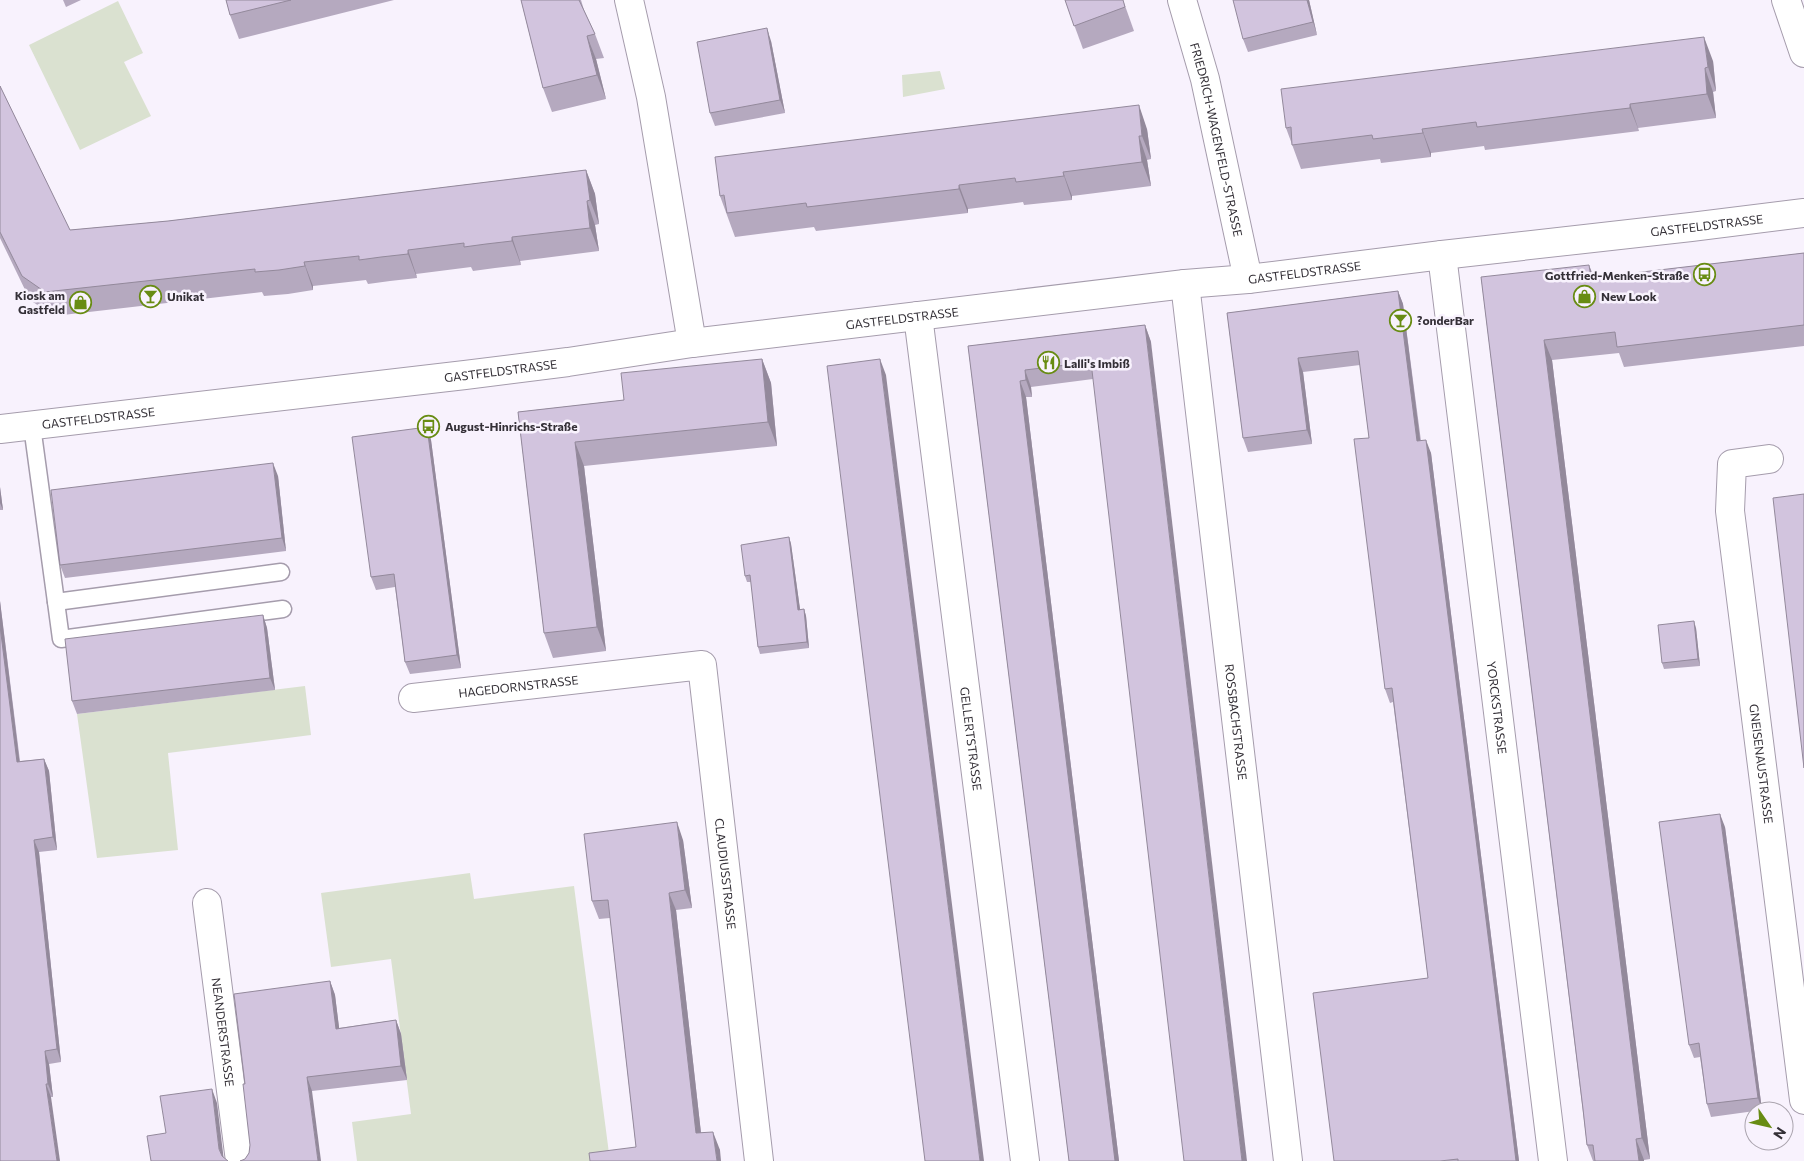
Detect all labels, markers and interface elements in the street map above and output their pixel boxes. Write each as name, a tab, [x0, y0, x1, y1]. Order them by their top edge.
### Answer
street label: FRIEDRICH-WAGENFELD-STRASSE	[1188, 41, 1246, 238]
street label: GASTFELDSTRASSE	[1650, 211, 1764, 239]
street label: GASTFELDSTRASSE	[1247, 258, 1362, 286]
bus stop icon: Gottfried-Menken-Straße	[1693, 263, 1717, 287]
place label: Gottfried-Menken-Straße	[1545, 268, 1689, 282]
bar icon: Unikat	[139, 284, 163, 308]
shop icon: New Look	[1573, 284, 1597, 308]
place label: Kiosk am Gastfeld	[15, 288, 65, 316]
place label: Unikat	[167, 289, 204, 303]
place label: New Look	[1601, 289, 1657, 303]
shop icon: Kiosk am Gastfeld	[69, 290, 93, 314]
street label: GASTFELDSTRASSE	[845, 304, 959, 332]
bar icon: ?onderBar	[1389, 308, 1413, 332]
place label: ?onderBar	[1417, 313, 1474, 327]
restaurant icon: Lalli's Imbiß	[1036, 351, 1060, 375]
street label: GASTFELDSTRASSE	[443, 356, 558, 384]
place label: Lalli's Imbiß	[1064, 356, 1130, 370]
street label: GASTFELDSTRASSE	[41, 404, 156, 431]
bus stop icon: August-Hinrichs-Straße	[417, 414, 441, 438]
place label: August-Hinrichs-Straße	[445, 419, 578, 433]
street label: YORCKSTRASSE	[1485, 660, 1510, 755]
street label: ROSSBACHSTRASSE	[1223, 663, 1250, 781]
street label: HAGEDORNSTRASSE	[458, 672, 579, 700]
street label: GELLERTSTRASSE	[958, 686, 985, 791]
street label: GNEISENAUSTRASSE	[1747, 703, 1776, 824]
street label: CLAUDIUSSTRASSE	[713, 817, 739, 930]
street label: NEANDERSTRASSE	[210, 977, 237, 1087]
north arrow	[1744, 1101, 1794, 1151]
text: N	[1770, 1124, 1790, 1143]

